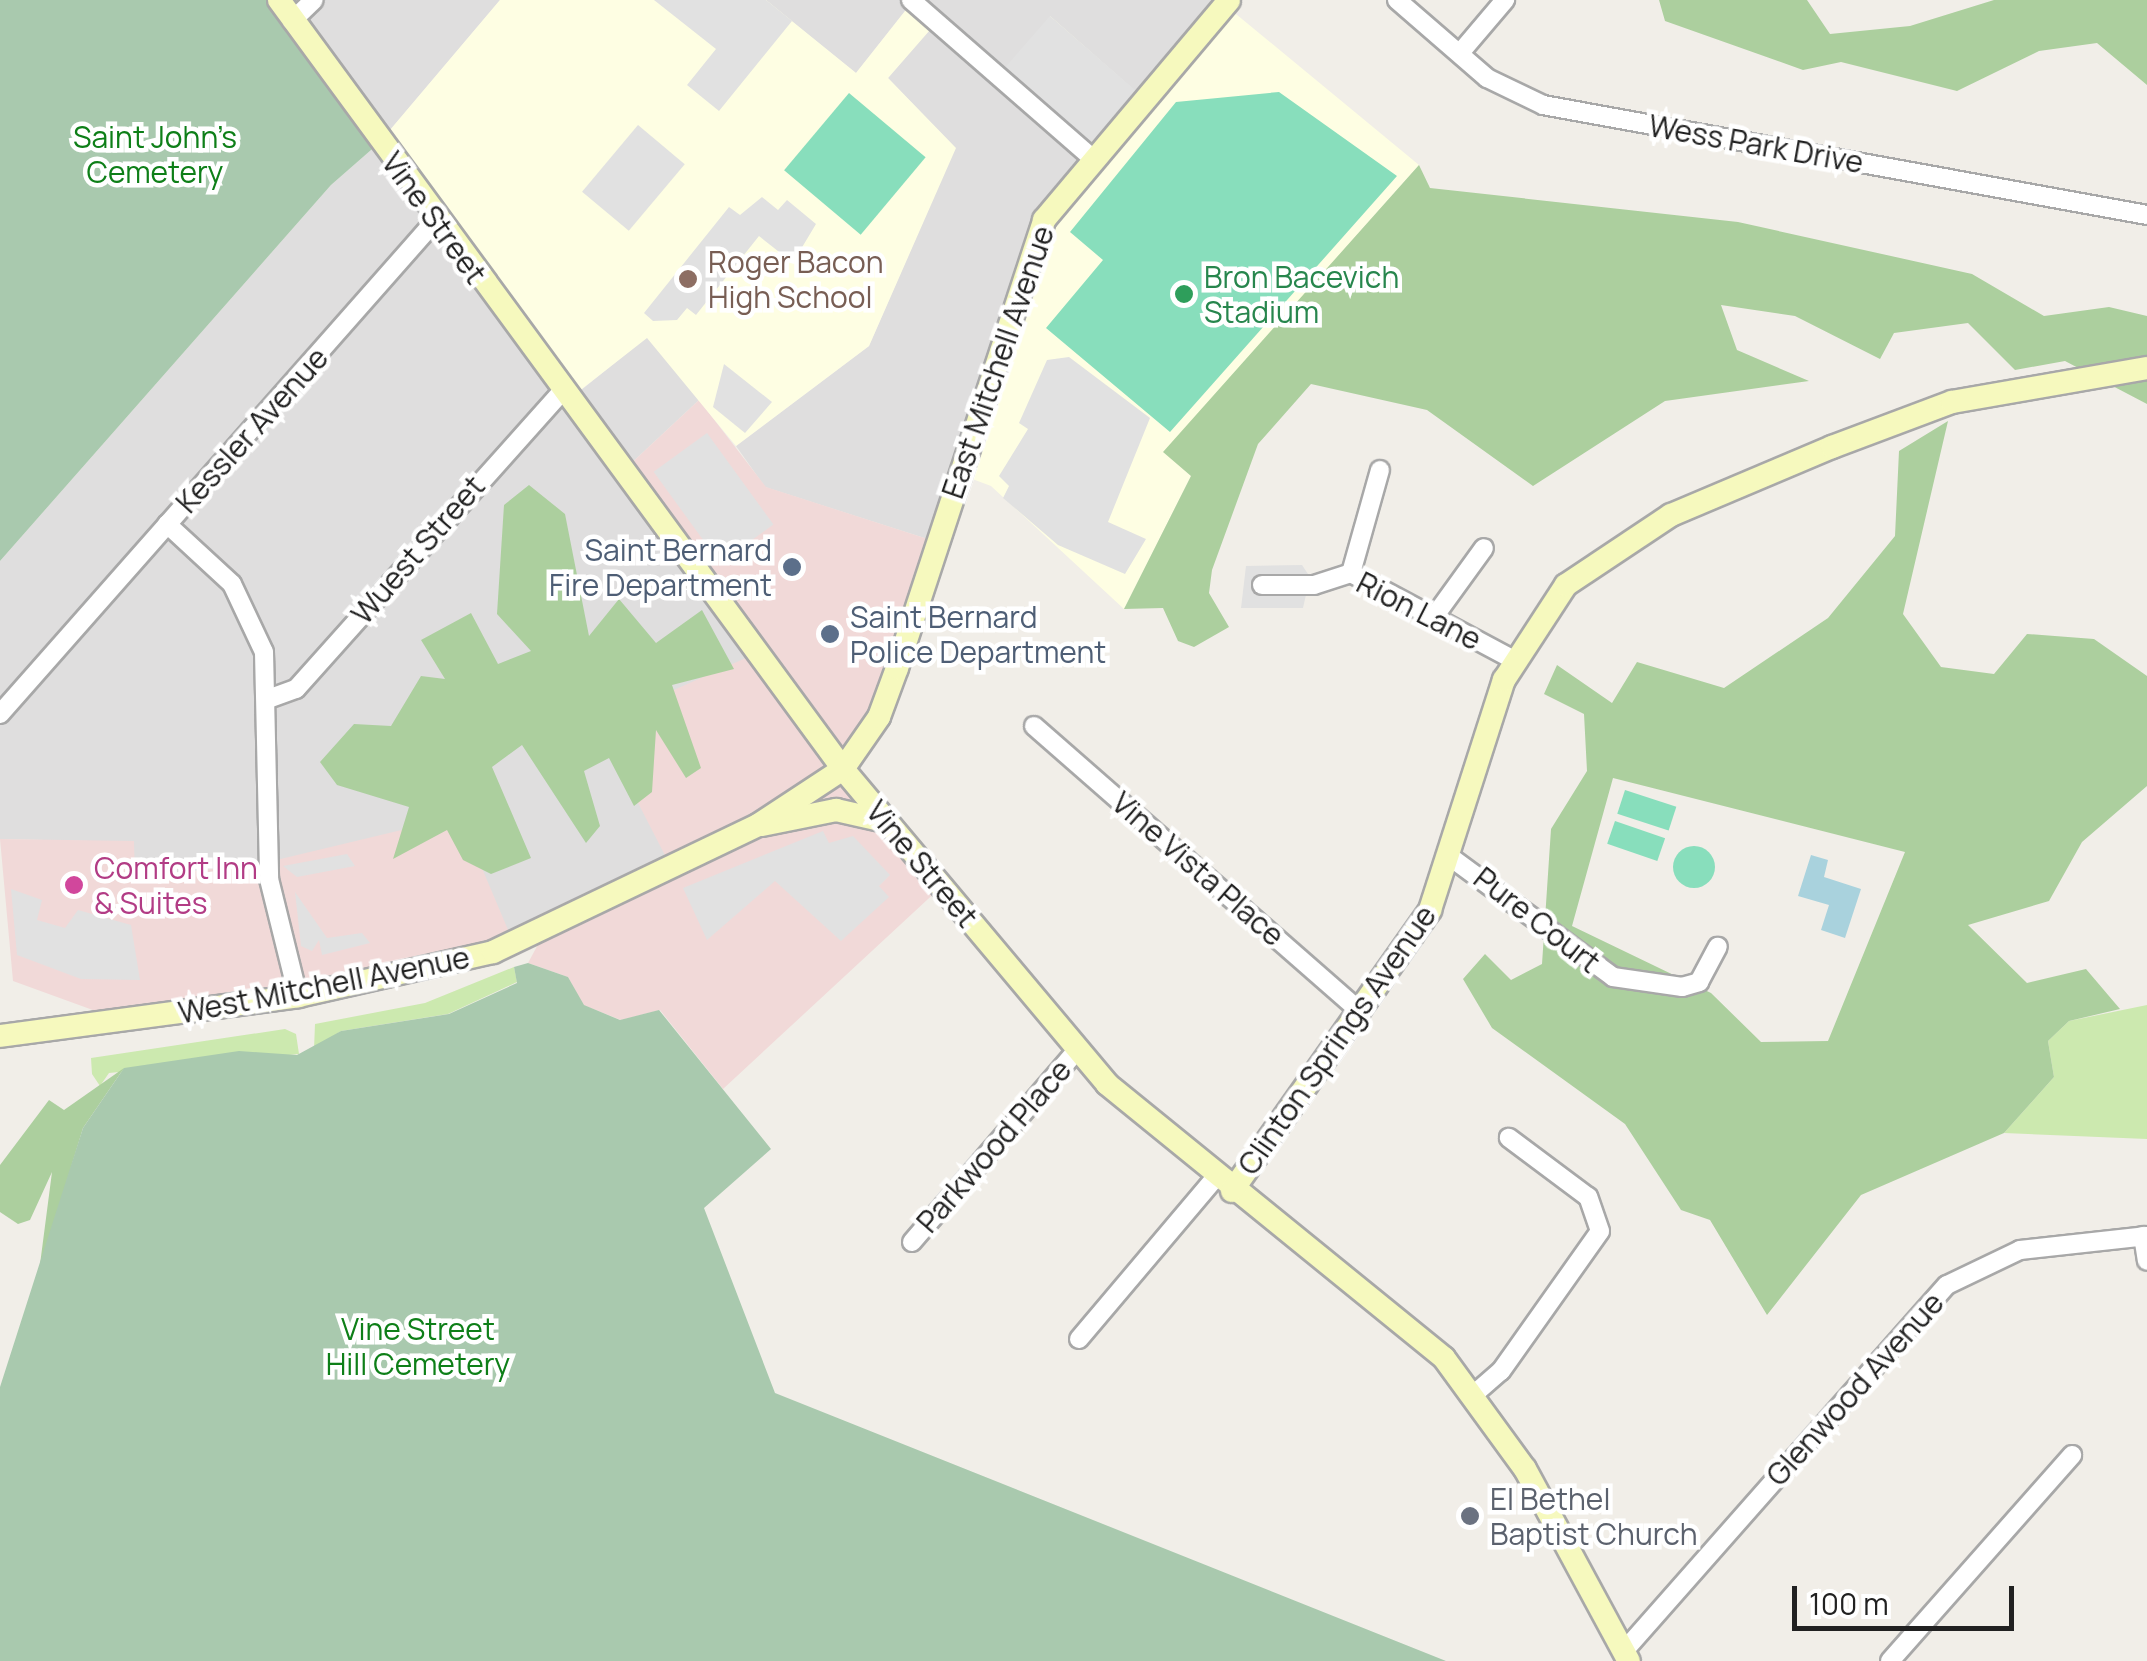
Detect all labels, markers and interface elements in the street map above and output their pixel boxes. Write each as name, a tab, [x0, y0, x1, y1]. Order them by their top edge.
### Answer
street label: Wess Park Drive	[1646, 107, 1866, 181]
park label: Saint John’s Cemetery	[73, 119, 237, 190]
street label: Vine Street	[374, 145, 494, 291]
street label: East Mitchell Avenue	[934, 221, 1062, 503]
place label: Roger Bacon High School	[708, 244, 884, 314]
place label: Bron Bacevich Stadium	[1204, 259, 1399, 330]
marker: Roger Bacon High School	[677, 268, 699, 290]
marker: Bron Bacevich Stadium	[1173, 283, 1195, 305]
street label: Kessler Avenue	[168, 340, 336, 520]
street label: Wuest Street	[344, 469, 492, 631]
place label: Saint Bernard Fire Department	[549, 532, 772, 602]
marker: Saint Bernard Fire Department	[781, 556, 803, 578]
street label: Rion Lane	[1351, 564, 1487, 658]
place label: Saint Bernard Police Department	[850, 599, 1106, 670]
marker: Saint Bernard Police Department	[819, 623, 841, 645]
street label: Vine Vista Place	[1105, 785, 1291, 953]
street label: Vine Street	[859, 793, 985, 935]
place label: Comfort Inn & Suites	[94, 850, 258, 920]
street label: Pure Court	[1467, 860, 1607, 980]
marker: Comfort Inn & Suites	[63, 874, 85, 896]
street label: Clinton Springs Avenue	[1230, 898, 1444, 1182]
street label: West Mitchell Avenue	[175, 939, 473, 1031]
street label: Parkwood Place	[909, 1052, 1079, 1240]
street label: Glenwood Avenue	[1759, 1285, 1951, 1493]
park label: Vine Street Hill Cemetery	[326, 1311, 510, 1382]
place label: El Bethel Baptist Church	[1490, 1481, 1698, 1552]
marker: El Bethel Baptist Church	[1459, 1505, 1481, 1527]
scale bar	[1797, 1566, 2020, 1628]
text: 100 m	[1809, 1583, 1889, 1624]

